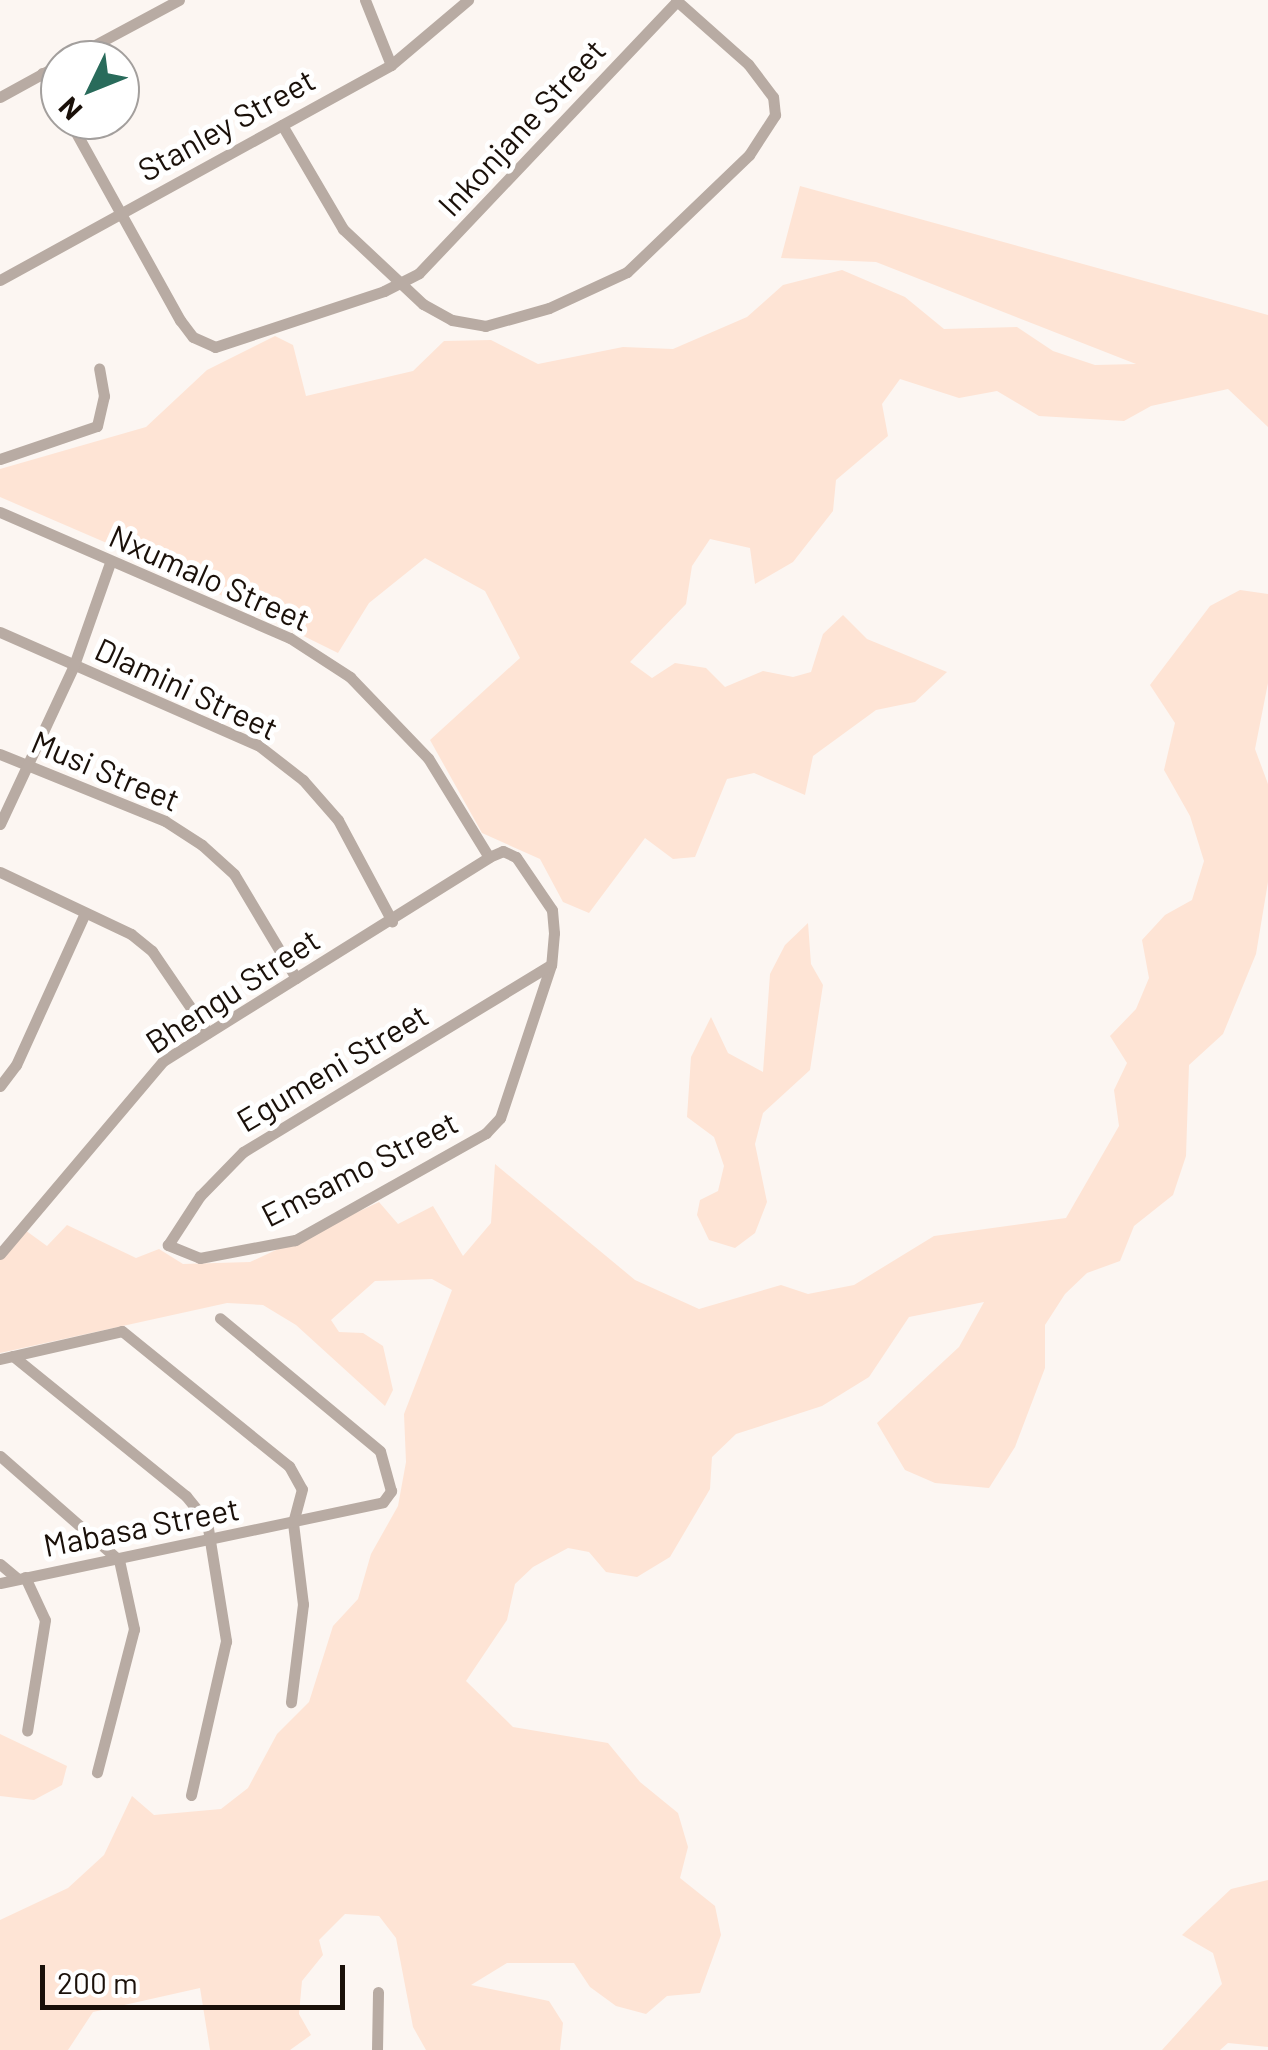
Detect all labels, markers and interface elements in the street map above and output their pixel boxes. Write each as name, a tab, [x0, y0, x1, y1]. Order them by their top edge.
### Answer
street label: Inkonjane Street	[429, 31, 613, 223]
north arrow	[40, 40, 140, 140]
street label: Stanley Street	[131, 60, 321, 188]
text: N	[51, 91, 88, 128]
street label: Nxumalo Street	[104, 516, 316, 638]
street label: Dlamini Street	[89, 629, 285, 747]
street label: Musi Street	[26, 722, 186, 818]
street label: Bhengu Street	[138, 920, 326, 1060]
street label: Egumeni Street	[229, 995, 435, 1139]
street label: Emsamo Street	[254, 1102, 464, 1234]
street label: Mabasa Street	[40, 1488, 242, 1564]
scale bar	[45, 1945, 350, 2007]
text: 200 m	[57, 1964, 138, 2000]

